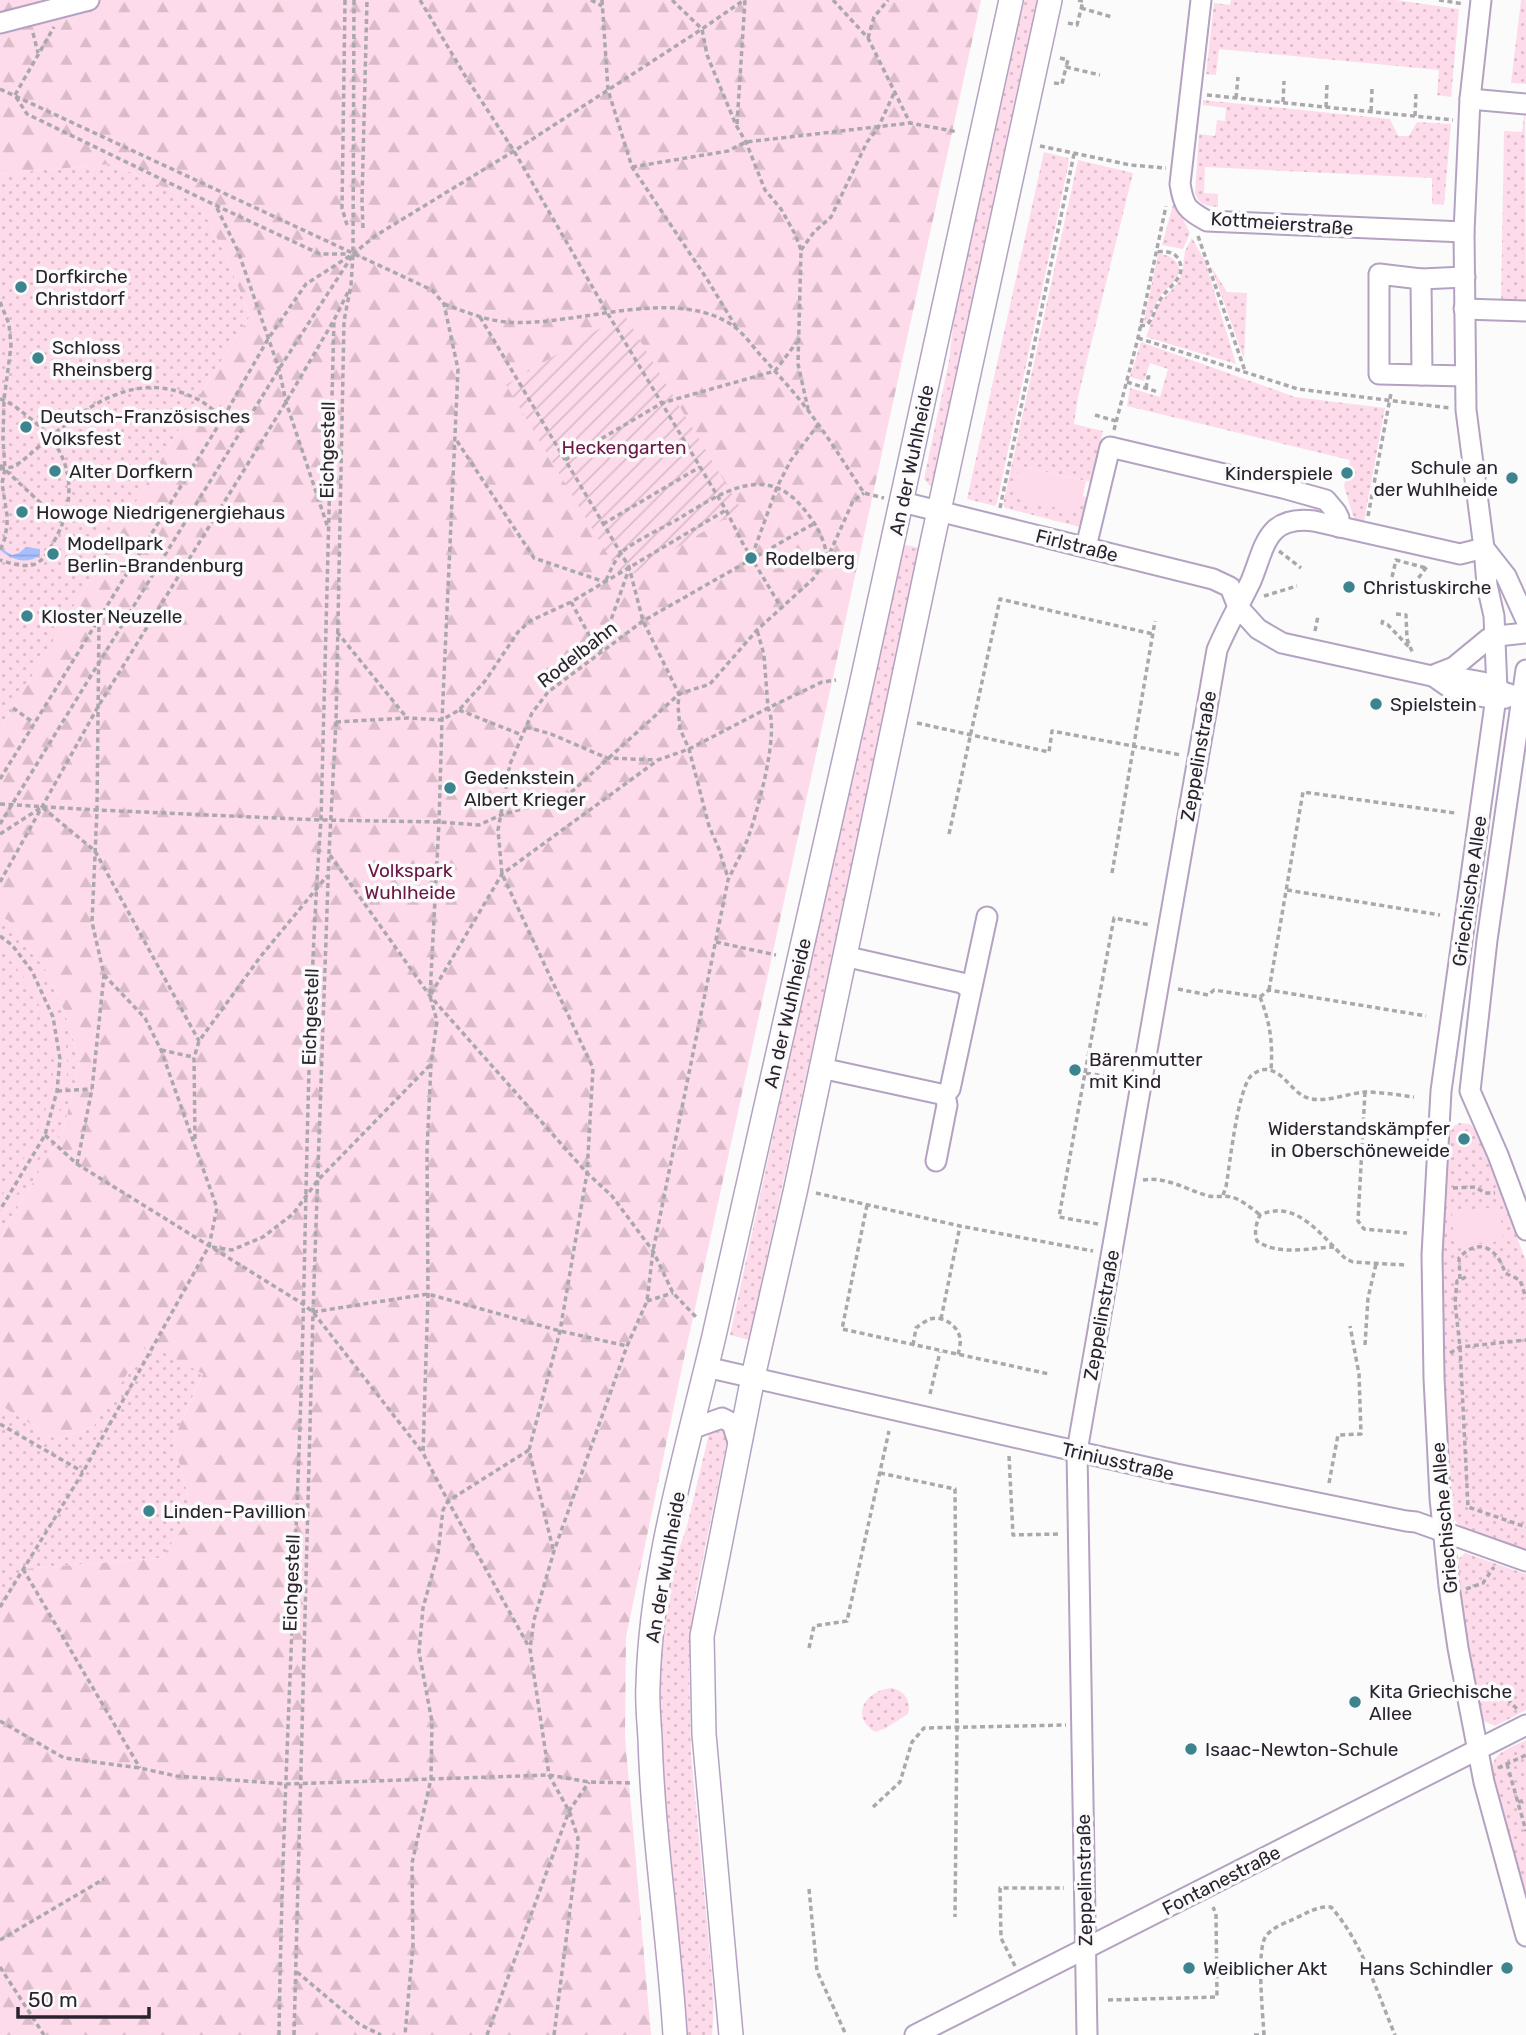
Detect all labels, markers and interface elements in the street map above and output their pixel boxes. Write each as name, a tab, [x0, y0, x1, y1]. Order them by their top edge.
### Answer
street label: Kottmeierstraße	[1210, 207, 1354, 240]
place label: Dorfkirche Christdorf	[35, 265, 128, 310]
marker: Dorfkirche Christdorf	[13, 279, 29, 295]
place label: Schloss Rheinsberg	[52, 336, 153, 381]
marker: Schloss Rheinsberg	[30, 350, 46, 366]
street label: An der Wuhlheide	[884, 383, 939, 538]
street label: Eichgestell	[315, 401, 340, 499]
place label: Deutsch-Französisches Volksfest	[40, 405, 250, 450]
marker: Deutsch-Französisches Volksfest	[18, 419, 34, 435]
park label: Heckengarten	[562, 436, 686, 459]
place label: Schule an der Wuhlheide	[1374, 456, 1498, 501]
place label: Alter Dorfkern	[69, 460, 193, 483]
place label: Kinderspiele	[1225, 462, 1333, 485]
marker: Alter Dorfkern	[47, 463, 63, 479]
marker: Kinderspiele	[1339, 465, 1355, 481]
marker: Schule an der Wuhlheide	[1504, 470, 1520, 486]
place label: Howoge Niedrigenergiehaus	[36, 501, 285, 524]
marker: Howoge Niedrigenergiehaus	[14, 504, 30, 520]
street label: Firlstraße	[1033, 524, 1120, 567]
place label: Modellpark Berlin-Brandenburg	[67, 532, 244, 577]
marker: Modellpark Berlin-Brandenburg	[45, 546, 61, 562]
place label: Rodelberg	[765, 547, 855, 570]
marker: Rodelberg	[743, 550, 759, 566]
place label: Christuskirche	[1363, 576, 1491, 599]
marker: Christuskirche	[1341, 579, 1357, 595]
place label: Kloster Neuzelle	[41, 605, 182, 628]
marker: Kloster Neuzelle	[19, 608, 35, 624]
street label: Rodelbahn	[533, 616, 622, 693]
street label: Zeppelinstraße	[1176, 689, 1221, 823]
place label: Spielstein	[1390, 693, 1477, 716]
marker: Spielstein	[1368, 696, 1384, 712]
place label: Gedenkstein Albert Krieger	[464, 766, 586, 811]
marker: Gedenkstein Albert Krieger	[442, 780, 458, 796]
street label: Griechische Allee	[1448, 814, 1491, 968]
park label: Volkspark Wuhlheide	[364, 859, 456, 904]
street label: An der Wuhlheide	[759, 936, 816, 1090]
street label: Eichgestell	[297, 968, 324, 1066]
place label: Bärenmutter mit Kind	[1089, 1048, 1203, 1093]
marker: Bärenmutter mit Kind	[1067, 1062, 1083, 1078]
place label: Widerstandskämpfer in Oberschöneweide	[1268, 1117, 1451, 1162]
marker: Widerstandskämpfer in Oberschöneweide	[1456, 1131, 1472, 1147]
street label: Zeppelinstraße	[1079, 1248, 1124, 1382]
street label: Triniusstraße	[1059, 1437, 1177, 1486]
street label: Griechische Allee	[1426, 1441, 1463, 1595]
street label: An der Wuhlheide	[641, 1490, 690, 1645]
place label: Linden-Pavillion	[163, 1500, 306, 1523]
marker: Linden-Pavillion	[141, 1503, 157, 1519]
street label: Eichgestell	[278, 1534, 305, 1632]
place label: Kita Griechische Allee	[1369, 1680, 1512, 1725]
marker: Kita Griechische Allee	[1347, 1694, 1363, 1710]
place label: Isaac-Newton-Schule	[1205, 1738, 1399, 1761]
marker: Isaac-Newton-Schule	[1183, 1741, 1199, 1757]
street label: Zeppelinstraße	[1072, 1814, 1097, 1946]
street label: Fontanestraße	[1158, 1841, 1284, 1920]
place label: Weiblicher Akt	[1203, 1957, 1328, 1980]
place label: Hans Schindler	[1359, 1957, 1494, 1980]
marker: Weiblicher Akt	[1181, 1960, 1197, 1976]
marker: Hans Schindler	[1499, 1960, 1515, 1976]
scale bar	[18, 1976, 149, 2020]
text: 50 m	[28, 1987, 78, 2012]

